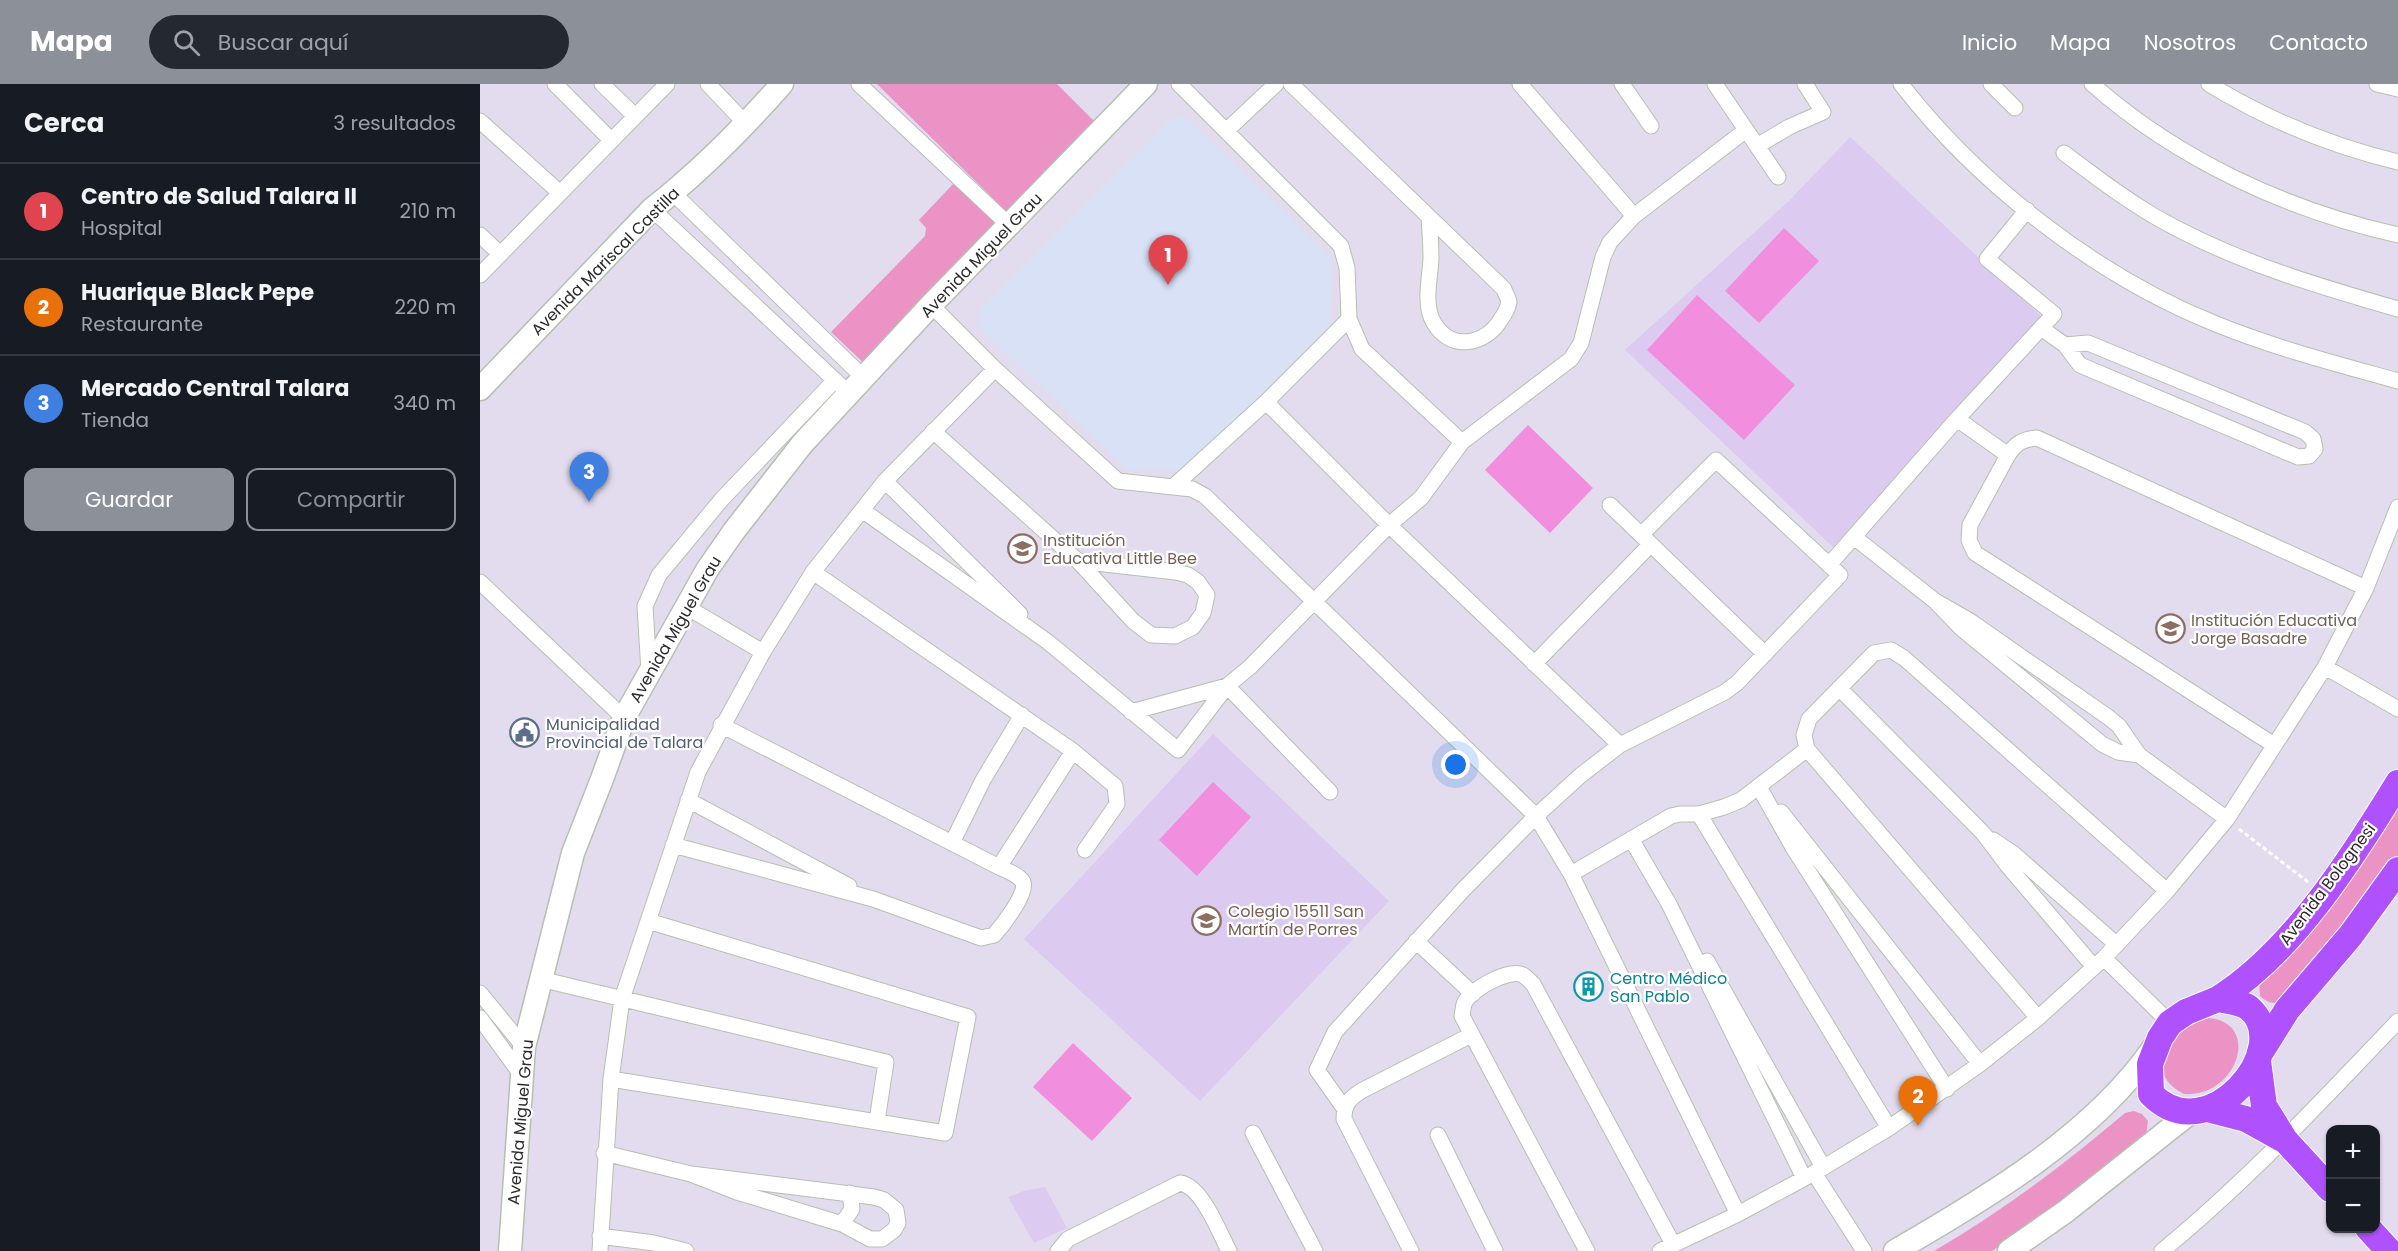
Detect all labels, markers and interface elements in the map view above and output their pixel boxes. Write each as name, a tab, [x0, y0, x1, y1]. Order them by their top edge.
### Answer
search box	[149, 15, 569, 69]
text: Mapa	[30, 22, 113, 61]
icon: search	[170, 26, 203, 59]
text: Buscar aquí	[218, 27, 348, 58]
text: Inicio	[1962, 28, 2017, 57]
text: Mapa	[2050, 28, 2111, 57]
text: Nosotros	[2144, 28, 2236, 57]
text: Contacto	[2269, 28, 2368, 57]
text: Cerca	[24, 105, 104, 141]
text: 3 resultados	[333, 109, 456, 137]
text: Centro de Salud Talara II	[81, 181, 357, 212]
street label: Avenida Mariscal Castilla	[526, 182, 685, 341]
street label: Avenida Miguel Grau	[915, 188, 1047, 323]
text: 1	[40, 197, 47, 225]
text: 210 m	[400, 197, 456, 225]
text: Hospital	[81, 214, 162, 242]
pin: 1	[1148, 236, 1188, 285]
text: Huarique Black Pepe	[81, 277, 314, 308]
text: 2	[38, 293, 49, 321]
text: 220 m	[395, 293, 456, 321]
text: Restaurante	[81, 310, 203, 338]
text: Mercado Central Talara	[81, 373, 349, 404]
text: 3	[37, 389, 50, 417]
text: 340 m	[393, 389, 456, 417]
text: Tienda	[81, 406, 149, 434]
pin: 3	[570, 452, 608, 502]
button: Guardar	[24, 468, 234, 531]
button: Compartir	[246, 468, 456, 531]
place label: Institución Educativa Little Bee	[1043, 529, 1197, 570]
school or university icon: Institución Educativa Little Bee	[1006, 533, 1038, 565]
street label: Avenida Miguel Grau	[624, 552, 727, 707]
place label: Institución Educativa Jorge Basadre	[2191, 609, 2357, 650]
school or university icon: Institución Educativa Jorge Basadre	[2154, 613, 2186, 645]
place label: Municipalidad Provincial de Talara	[546, 713, 703, 754]
public building icon: Municipalidad Provincial de Talara	[509, 717, 541, 749]
your location	[1441, 750, 1470, 779]
street label: Avenida Bolognesi	[2274, 819, 2381, 950]
place label: Colegio 15511 San Martín de Porres	[1228, 900, 1364, 941]
school or university icon: Colegio 15511 San Martín de Porres	[1191, 904, 1223, 936]
place label: Centro Médico San Pablo	[1610, 967, 1727, 1008]
building icon: Centro Médico San Pablo	[1573, 971, 1605, 1003]
street label: Avenida Miguel Grau	[502, 1038, 539, 1206]
pin: 2	[1898, 1076, 1938, 1126]
map controls	[2326, 1125, 2380, 1233]
button: +	[2326, 1125, 2380, 1179]
button: −	[2326, 1179, 2380, 1233]

